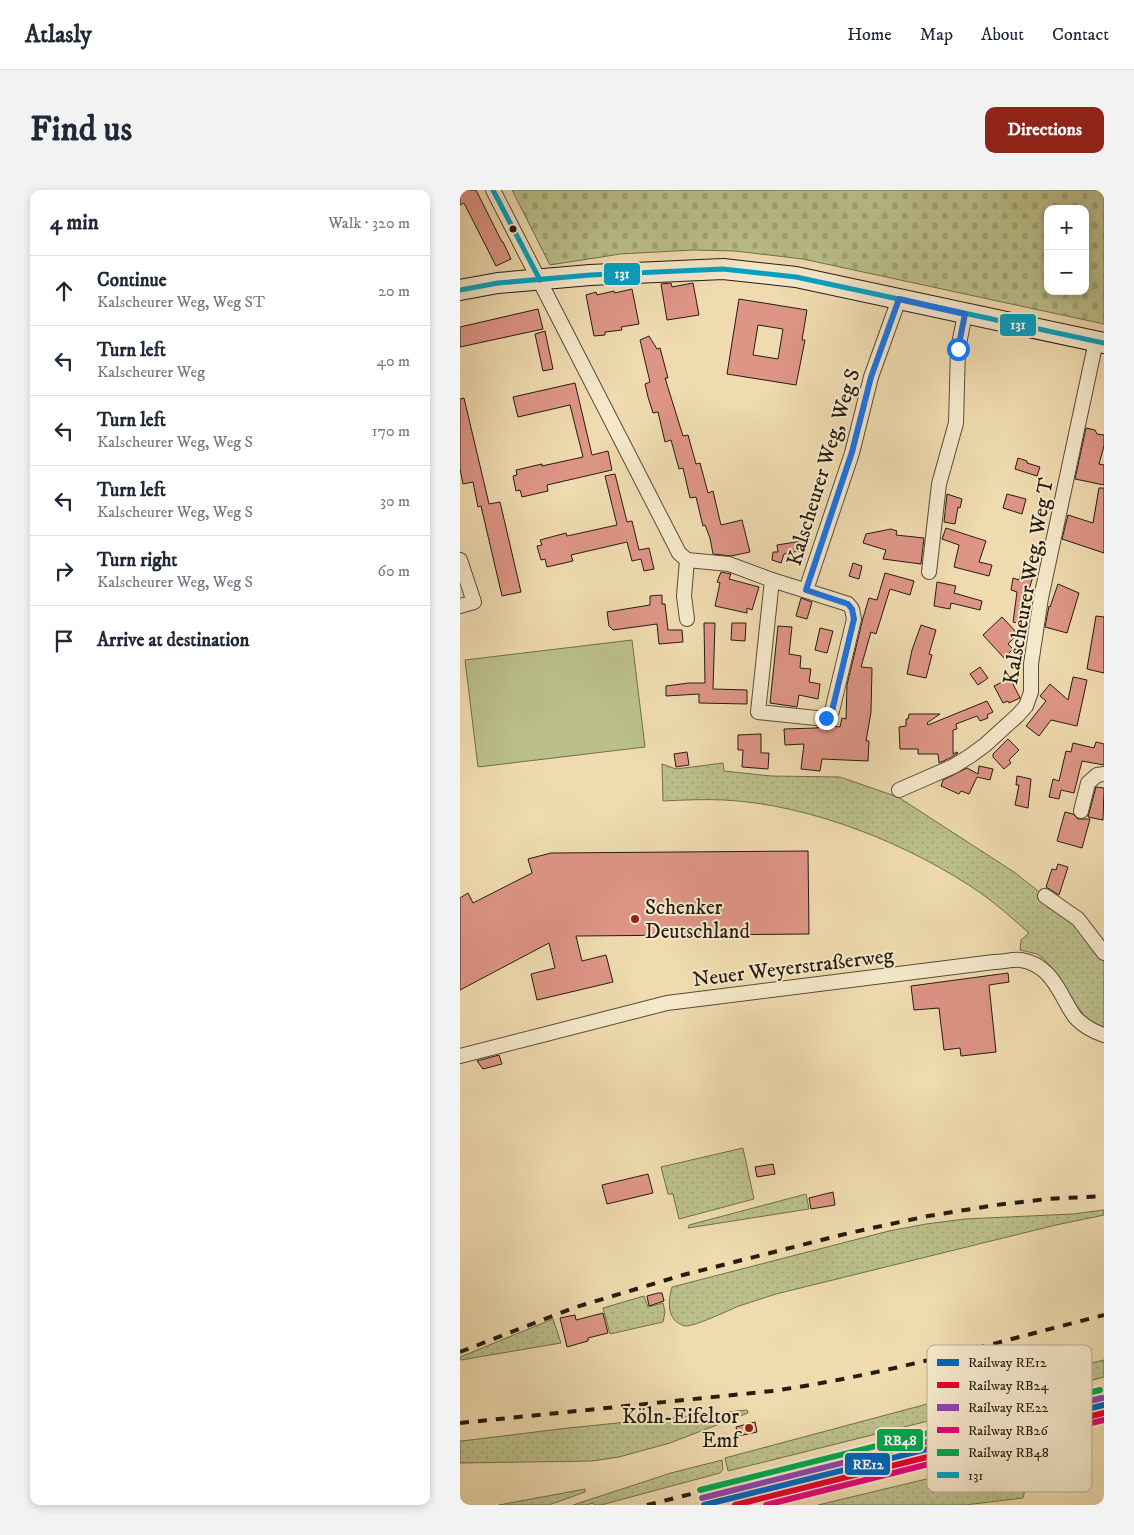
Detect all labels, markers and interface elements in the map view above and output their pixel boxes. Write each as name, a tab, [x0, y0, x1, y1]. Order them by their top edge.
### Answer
text: Atlasly	[25, 20, 92, 50]
text: Home	[847, 24, 892, 46]
text: Map	[920, 24, 953, 46]
text: About	[981, 24, 1024, 46]
text: Contact	[1052, 24, 1109, 46]
button: Directions	[985, 107, 1104, 153]
text: Find us	[30, 108, 132, 152]
map controls	[1044, 205, 1089, 295]
button: +	[1044, 205, 1089, 250]
text: 4 min	[50, 210, 99, 236]
text: Walk · 320 m	[328, 213, 410, 233]
unlabelled marker	[508, 224, 518, 234]
button: −	[1044, 250, 1089, 295]
line badge: 131	[603, 262, 641, 286]
text: 131	[614, 265, 630, 283]
text: Continue	[97, 269, 167, 292]
icon: ahead	[50, 277, 78, 305]
text: 20 m	[378, 281, 410, 301]
text: Kalscheurer Weg, Weg ST	[97, 292, 265, 312]
line badge: 131	[999, 313, 1037, 337]
text: 131	[1010, 316, 1026, 334]
route start	[947, 338, 970, 361]
text: Turn left	[97, 339, 166, 362]
icon: left	[50, 347, 78, 375]
text: 40 m	[377, 351, 410, 371]
text: Kalscheurer Weg	[97, 362, 205, 382]
street label: Kalscheurer Weg, Weg S	[782, 366, 866, 569]
text: Turn left	[97, 409, 166, 432]
icon: left	[50, 417, 78, 445]
text: 170 m	[372, 421, 410, 441]
text: Kalscheurer Weg, Weg S	[97, 432, 253, 452]
street label: Kalscheurer Weg, Weg T	[998, 476, 1060, 687]
text: Turn left	[97, 479, 166, 502]
icon: left	[50, 487, 78, 515]
text: 30 m	[380, 491, 410, 511]
text: Kalscheurer Weg, Weg S	[97, 502, 253, 522]
text: Turn right	[97, 549, 177, 572]
icon: right	[50, 557, 78, 585]
text: 60 m	[378, 561, 410, 581]
text: Kalscheurer Weg, Weg S	[97, 572, 253, 592]
icon: arrive	[50, 627, 78, 655]
text: Arrive at destination	[97, 629, 249, 652]
route end	[815, 707, 838, 730]
place label: Schenker Deutschland	[645, 895, 750, 945]
marker: Schenker Deutschland	[629, 913, 641, 925]
street label: Neuer Weyerstraßerweg	[691, 943, 896, 993]
legend	[927, 1345, 1092, 1492]
text: Railway RE12	[968, 1354, 1047, 1372]
text: Railway RB24	[968, 1377, 1049, 1395]
text: Railway RE22	[968, 1399, 1049, 1417]
place label: Köln-Eifeltor Emf	[622, 1404, 742, 1454]
marker: Köln-Eifeltor Emf	[743, 1422, 755, 1434]
text: Railway RB26	[968, 1422, 1048, 1440]
line badge: RB48	[876, 1428, 924, 1452]
text: RB48	[883, 1432, 917, 1450]
text: Railway RB48	[968, 1444, 1049, 1462]
line badge: RE12	[844, 1452, 891, 1476]
text: RE12	[852, 1456, 885, 1474]
text: 131	[968, 1467, 984, 1485]

